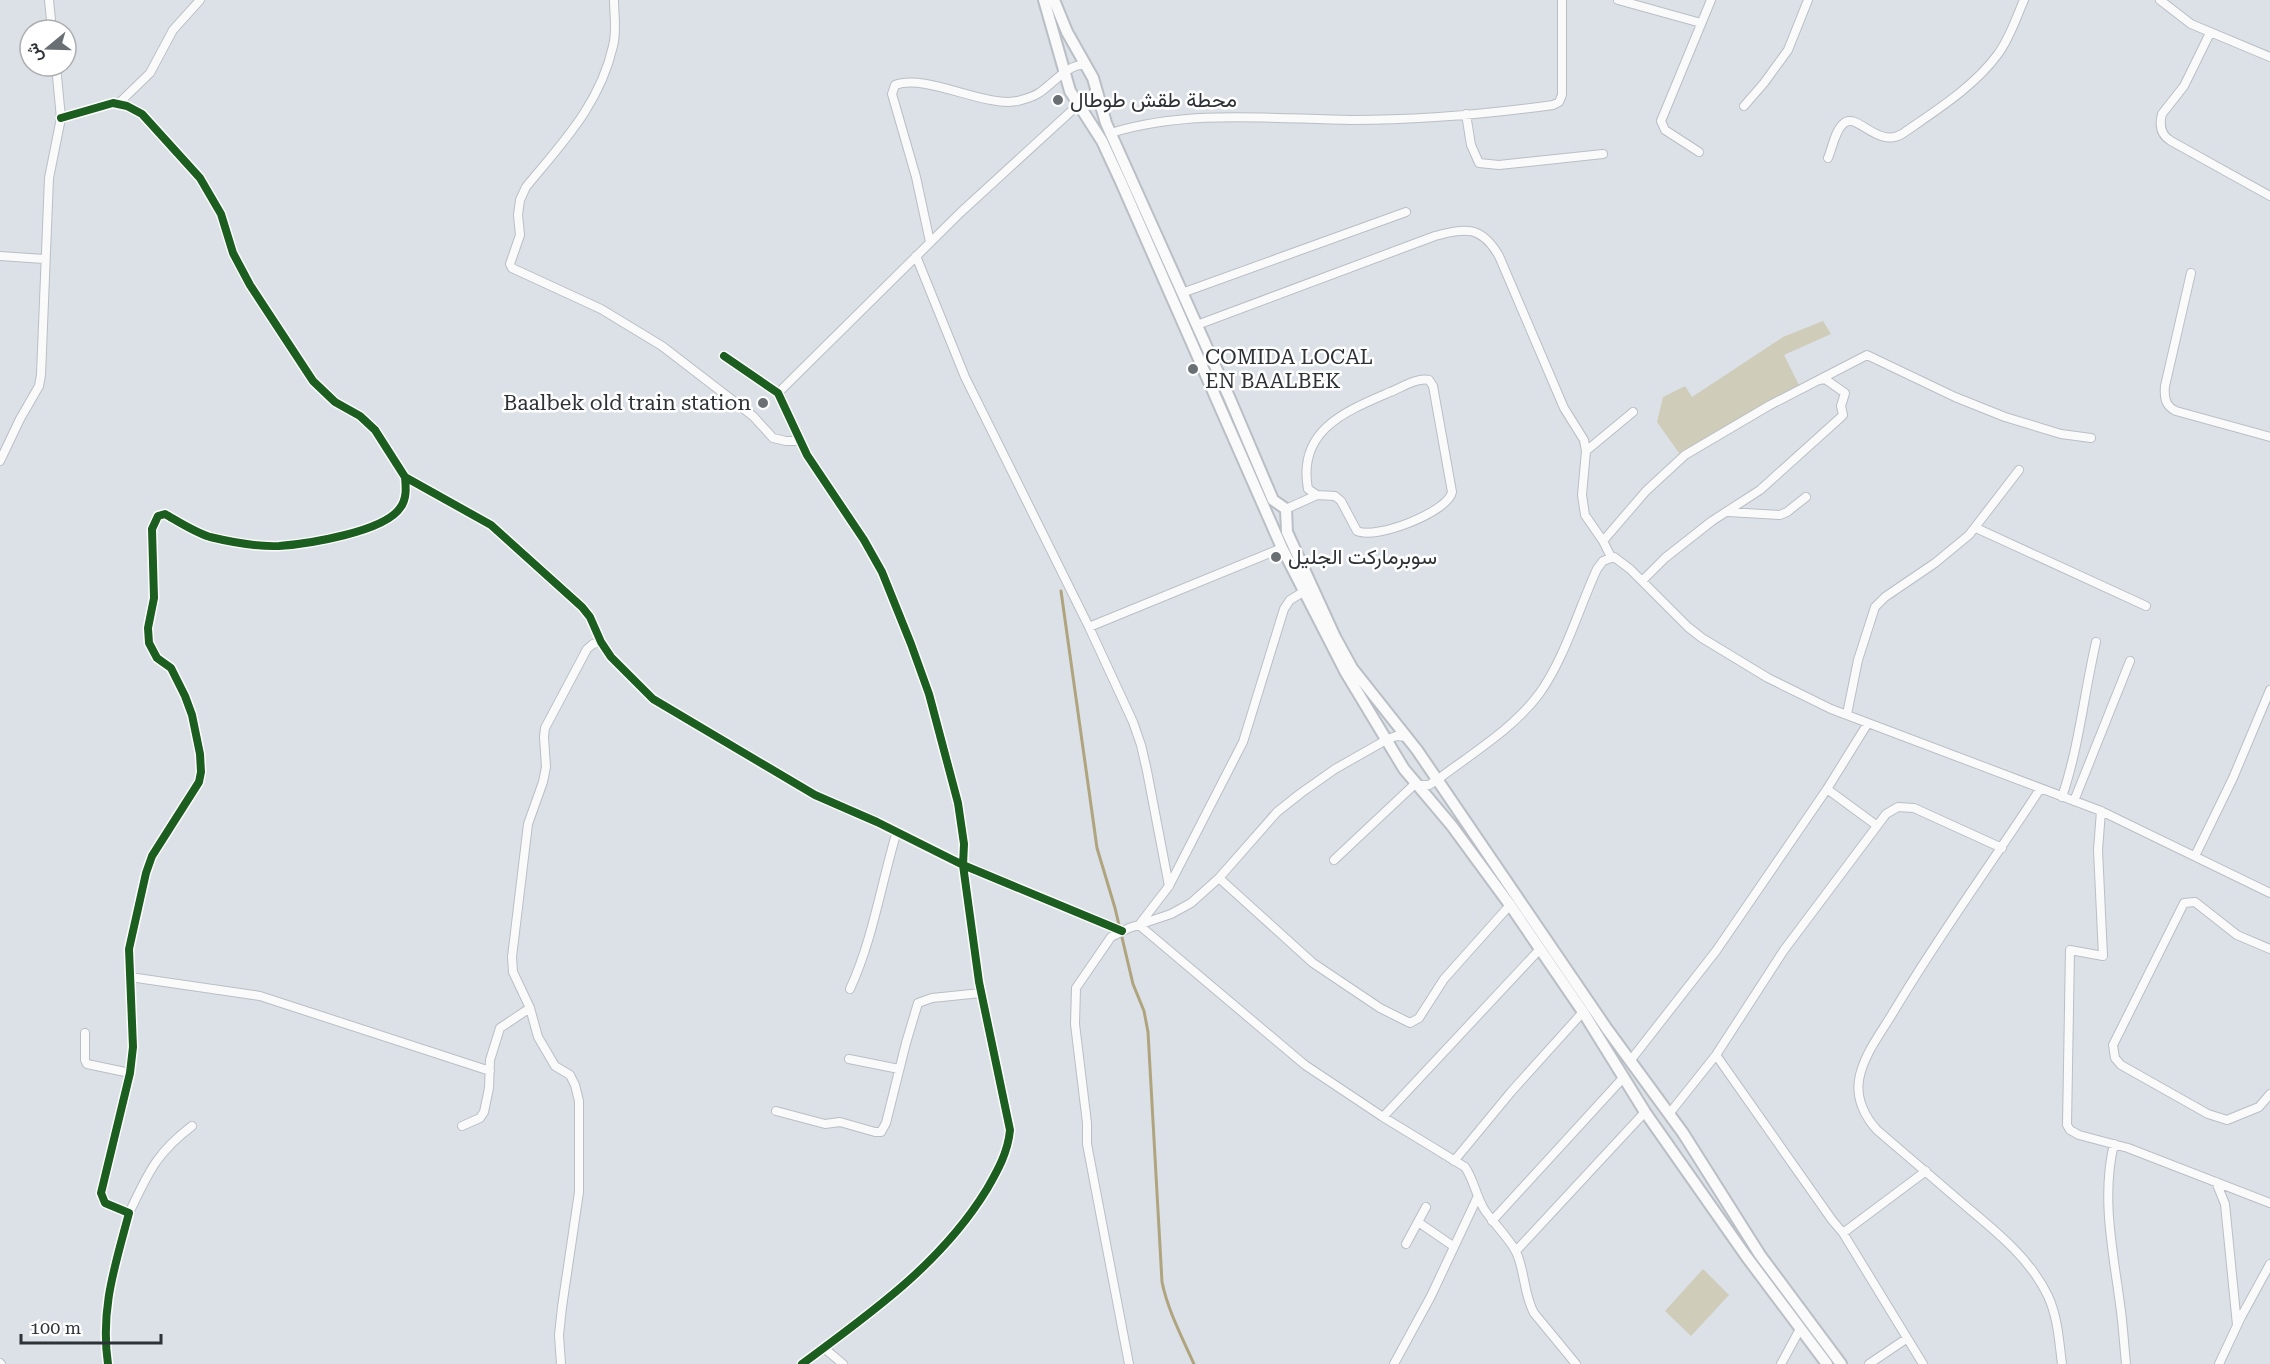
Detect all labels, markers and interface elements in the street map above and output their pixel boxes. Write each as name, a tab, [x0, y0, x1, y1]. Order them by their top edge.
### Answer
north arrow	[18, 18, 78, 78]
text: ش	[22, 41, 46, 65]
place label: محطة طقش طوطال	[1070, 88, 1237, 113]
marker: محطة طقش طوطال	[1051, 93, 1065, 107]
place label: COMIDA LOCAL EN BAALBEK	[1205, 345, 1373, 393]
marker: COMIDA LOCAL EN BAALBEK	[1186, 362, 1200, 376]
place label: Baalbek old train station	[503, 391, 751, 415]
marker: Baalbek old train station	[756, 396, 770, 410]
place label: سوبرماركت الجليل	[1288, 545, 1437, 570]
marker: سوبرماركت الجليل	[1269, 550, 1283, 564]
scale bar	[21, 1307, 160, 1345]
text: 100 m	[30, 1317, 81, 1338]

